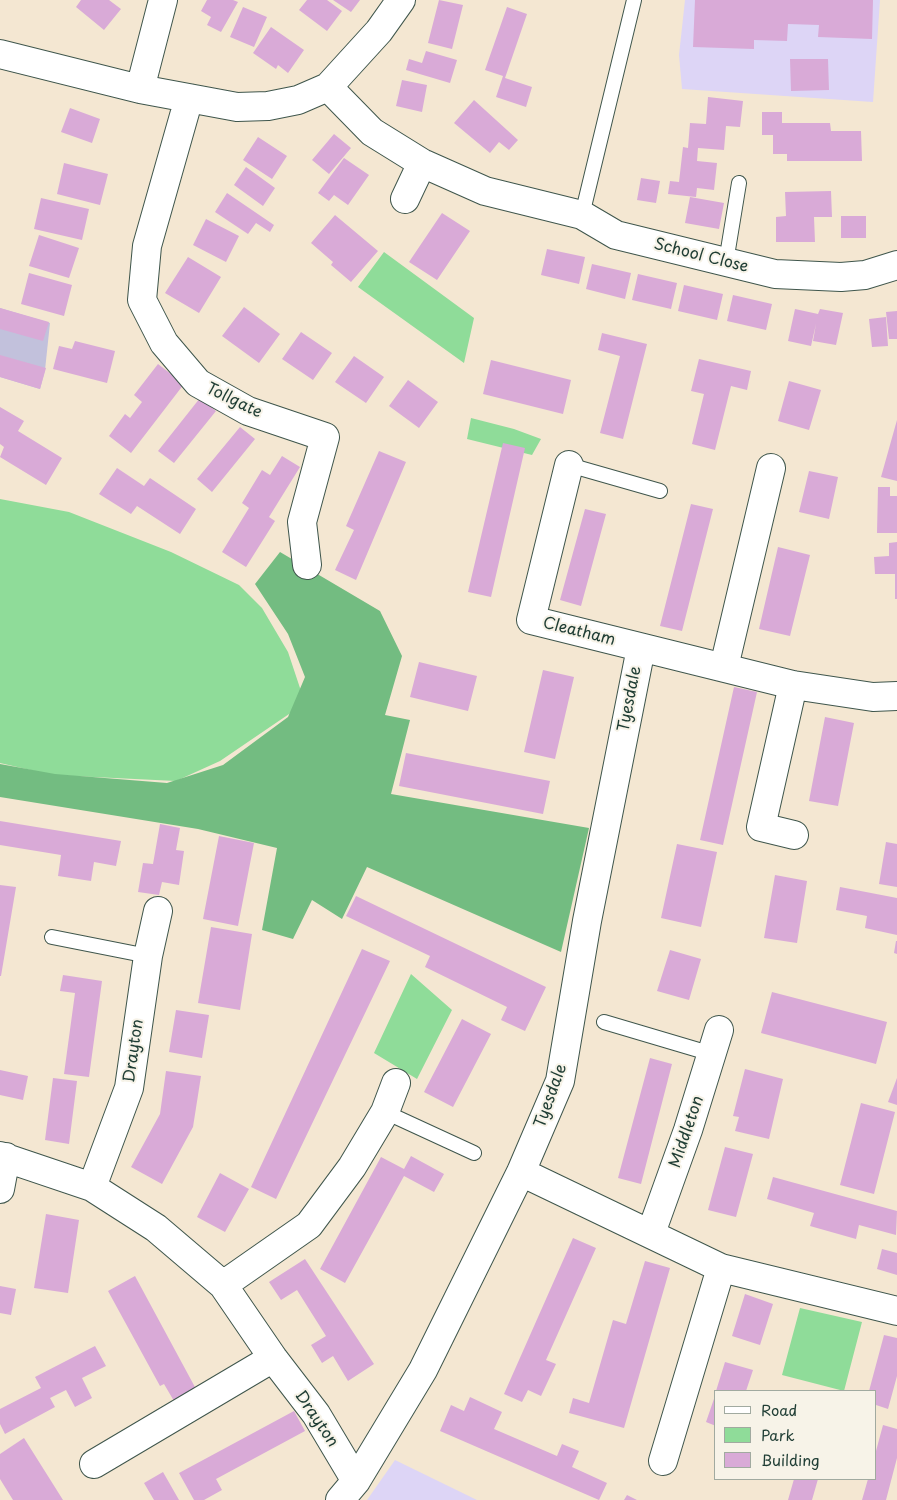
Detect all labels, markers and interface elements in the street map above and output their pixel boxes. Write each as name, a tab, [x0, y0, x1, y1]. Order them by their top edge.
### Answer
street label: School Close	[652, 235, 750, 277]
street label: Tollgate	[203, 379, 265, 423]
street label: Cleatham	[541, 614, 617, 650]
street label: Tyesdale	[614, 664, 646, 734]
street label: Drayton	[120, 1018, 148, 1084]
street label: Tyesdale	[531, 1061, 571, 1131]
street label: Middleton	[666, 1093, 708, 1171]
street label: Drayton	[290, 1387, 342, 1451]
legend	[714, 1390, 877, 1480]
text: Road	[761, 1398, 797, 1421]
text: Park	[761, 1423, 795, 1446]
text: Building	[761, 1448, 820, 1471]

